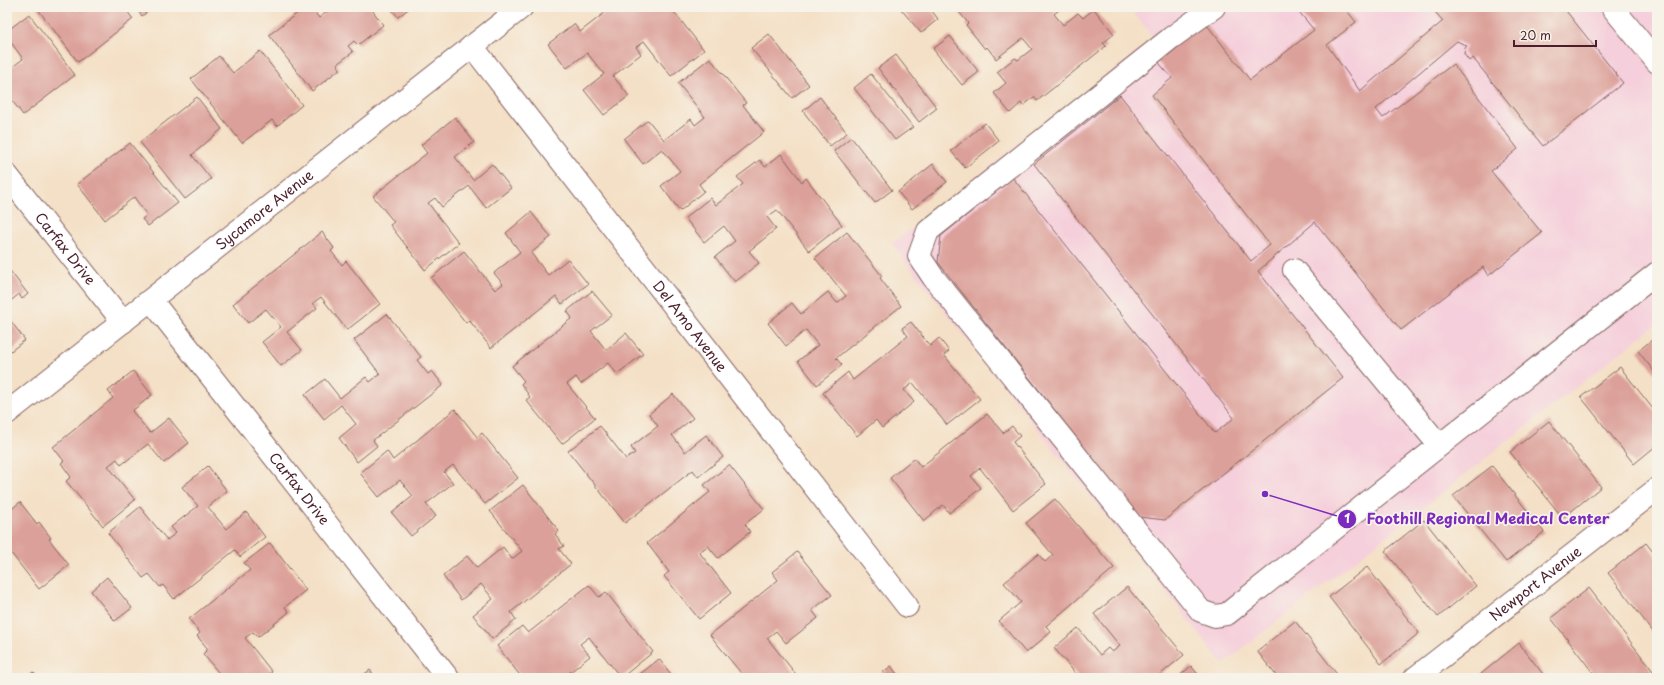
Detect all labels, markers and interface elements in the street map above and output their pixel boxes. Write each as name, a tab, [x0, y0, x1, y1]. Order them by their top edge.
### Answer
scale bar	[1514, 22, 1596, 48]
text: 20 m	[1520, 26, 1551, 44]
street label: Sycamore Avenue	[211, 164, 318, 255]
street label: Carfax Drive	[30, 208, 101, 289]
street label: Del Amo Avenue	[648, 276, 733, 376]
street label: Carfax Drive	[264, 448, 335, 529]
callout: Foothill Regional Medical Center	[1337, 506, 1618, 533]
text: Foothill Regional Medical Center	[1366, 506, 1610, 529]
text: 1	[1344, 509, 1350, 527]
street label: Newport Avenue	[1485, 541, 1586, 626]

